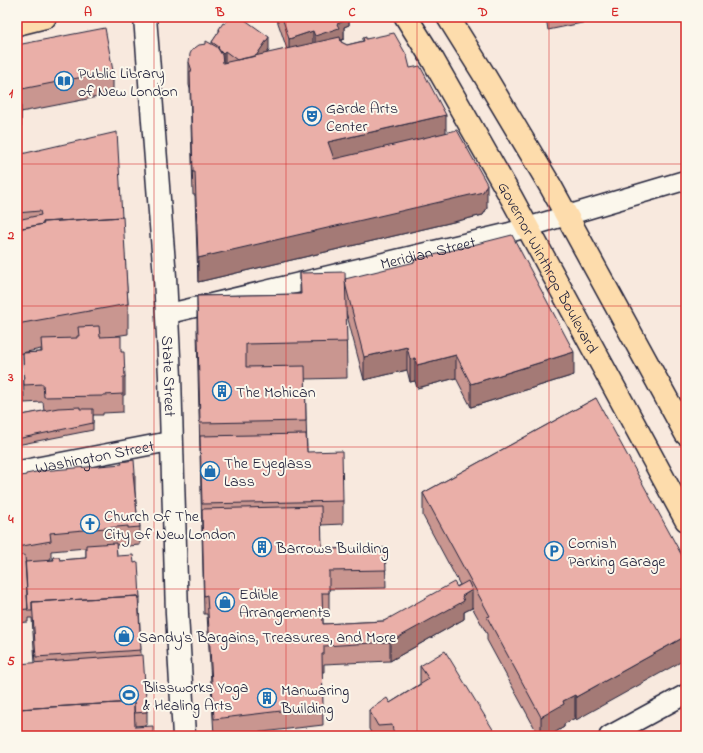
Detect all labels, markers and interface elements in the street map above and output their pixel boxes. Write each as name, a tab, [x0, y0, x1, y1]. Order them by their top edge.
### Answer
text: A	[84, 3, 92, 22]
text: B	[215, 3, 225, 22]
text: C	[348, 3, 356, 22]
text: D	[477, 3, 488, 22]
text: E	[611, 3, 619, 22]
place label: Public Library of New London	[78, 62, 178, 104]
library icon: Public Library of New London	[53, 70, 75, 92]
text: 1	[9, 84, 14, 103]
place label: Garde Arts Center	[326, 97, 398, 139]
theatre icon: Garde Arts Center	[301, 105, 323, 127]
street label: Governor Winthrop Boulevard	[491, 178, 603, 358]
text: 2	[7, 226, 15, 245]
street label: Meridian Street	[378, 231, 479, 277]
street label: State Street	[154, 335, 181, 418]
text: 3	[7, 368, 14, 387]
building icon: The Mohican	[211, 380, 233, 402]
place label: The Mohican	[236, 381, 316, 405]
street label: Washington Street	[33, 435, 157, 481]
place label: The Eyeglass Lass	[224, 452, 312, 494]
shop icon: The Eyeglass Lass	[199, 460, 221, 482]
place label: Church Of The City Of New London	[104, 505, 236, 547]
text: 4	[7, 510, 14, 529]
church icon: Church Of The City Of New London	[79, 513, 101, 535]
place label: Cornish Parking Garage	[568, 532, 666, 574]
building icon: Barrows Building	[251, 536, 273, 558]
place label: Barrows Building	[275, 537, 389, 561]
parking icon: Cornish Parking Garage	[543, 540, 565, 562]
place label: Edible Arrangements	[239, 583, 331, 625]
shop icon: Edible Arrangements	[214, 591, 236, 613]
shop icon: Sandy's Bargains, Treasures, and More	[113, 625, 135, 647]
place label: Sandy's Bargains, Treasures, and More	[138, 626, 397, 650]
text: 5	[7, 652, 15, 671]
place label: Blissworks Yoga & Healing Arts	[142, 676, 248, 718]
place label: Manwaring Building	[280, 679, 349, 721]
sports icon: Blissworks Yoga & Healing Arts	[118, 684, 140, 706]
building icon: Manwaring Building	[256, 687, 278, 709]

